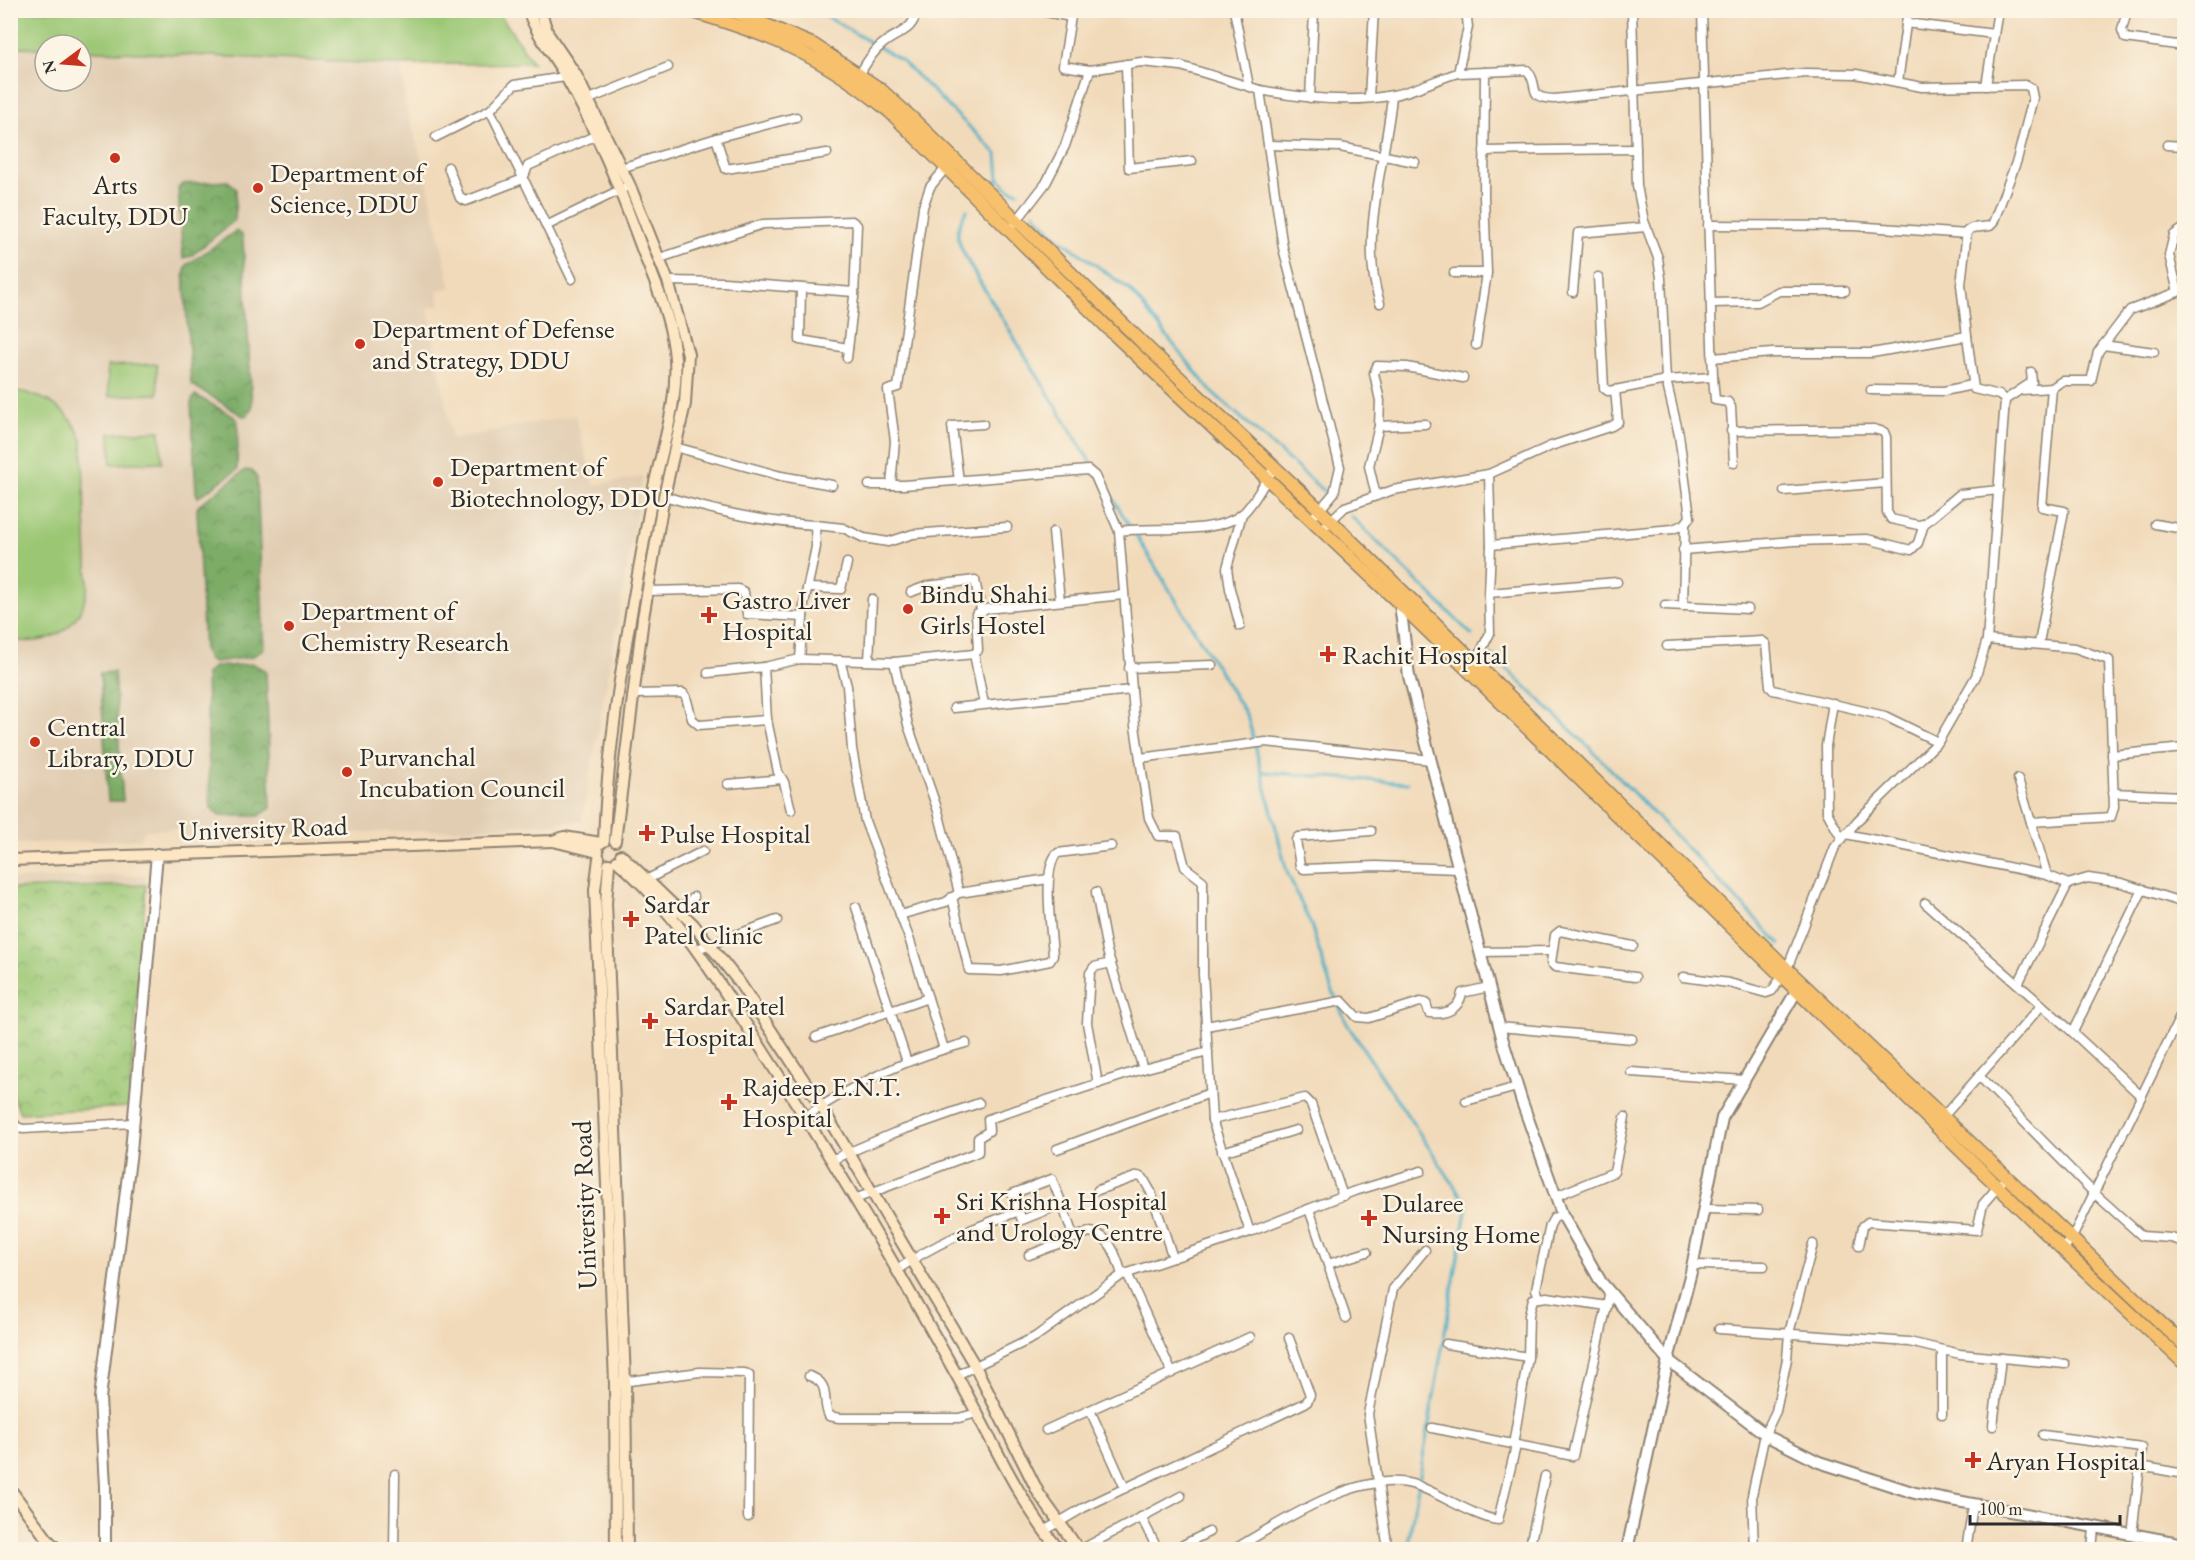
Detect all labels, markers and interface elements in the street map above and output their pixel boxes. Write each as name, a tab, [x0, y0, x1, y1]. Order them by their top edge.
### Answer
north arrow	[33, 33, 93, 93]
text: N	[37, 58, 61, 76]
marker: Arts Faculty, DDU	[108, 151, 122, 165]
place label: Department of Science, DDU	[270, 155, 428, 221]
place label: Arts Faculty, DDU	[42, 167, 188, 233]
marker: Department of Science, DDU	[251, 181, 265, 195]
place label: Department of Defense and Strategy, DDU	[372, 311, 615, 377]
marker: Department of Defense and Strategy, DDU	[353, 337, 367, 351]
place label: Department of Biotechnology, DDU	[450, 449, 671, 515]
marker: Department of Biotechnology, DDU	[431, 475, 445, 489]
place label: Bindu Shahi Girls Hostel	[920, 576, 1048, 642]
place label: Gastro Liver Hospital	[722, 582, 851, 648]
place label: Department of Chemistry Research	[301, 593, 509, 659]
marker: Bindu Shahi Girls Hostel	[901, 602, 915, 616]
marker: Gastro Liver Hospital	[700, 606, 718, 624]
marker: Department of Chemistry Research	[282, 619, 296, 633]
place label: Rachit Hospital	[1342, 637, 1508, 672]
marker: Rachit Hospital	[1319, 645, 1337, 663]
place label: Central Library, DDU	[47, 709, 194, 775]
marker: Central Library, DDU	[28, 735, 42, 749]
place label: Purvanchal Incubation Council	[359, 739, 565, 805]
marker: Purvanchal Incubation Council	[340, 765, 354, 779]
street label: University Road	[178, 808, 348, 848]
place label: Pulse Hospital	[660, 816, 811, 851]
marker: Pulse Hospital	[638, 824, 656, 842]
place label: Sardar Patel Clinic	[644, 886, 763, 952]
marker: Sardar Patel Clinic	[622, 910, 640, 928]
place label: Sardar Patel Hospital	[664, 988, 785, 1054]
marker: Sardar Patel Hospital	[641, 1012, 659, 1030]
place label: Rajdeep E.N.T. Hospital	[742, 1069, 901, 1135]
marker: Rajdeep E.N.T. Hospital	[720, 1093, 738, 1111]
street label: University Road	[564, 1120, 604, 1290]
place label: Sri Krishna Hospital and Urology Centre	[956, 1183, 1167, 1249]
place label: Dularee Nursing Home	[1382, 1185, 1540, 1251]
marker: Sri Krishna Hospital and Urology Centre	[933, 1207, 951, 1225]
marker: Dularee Nursing Home	[1360, 1209, 1378, 1227]
place label: Aryan Hospital	[1985, 1443, 2146, 1478]
marker: Aryan Hospital	[1964, 1451, 1982, 1469]
scale bar	[1970, 1488, 2120, 1526]
text: 100 m	[1979, 1497, 2023, 1520]

